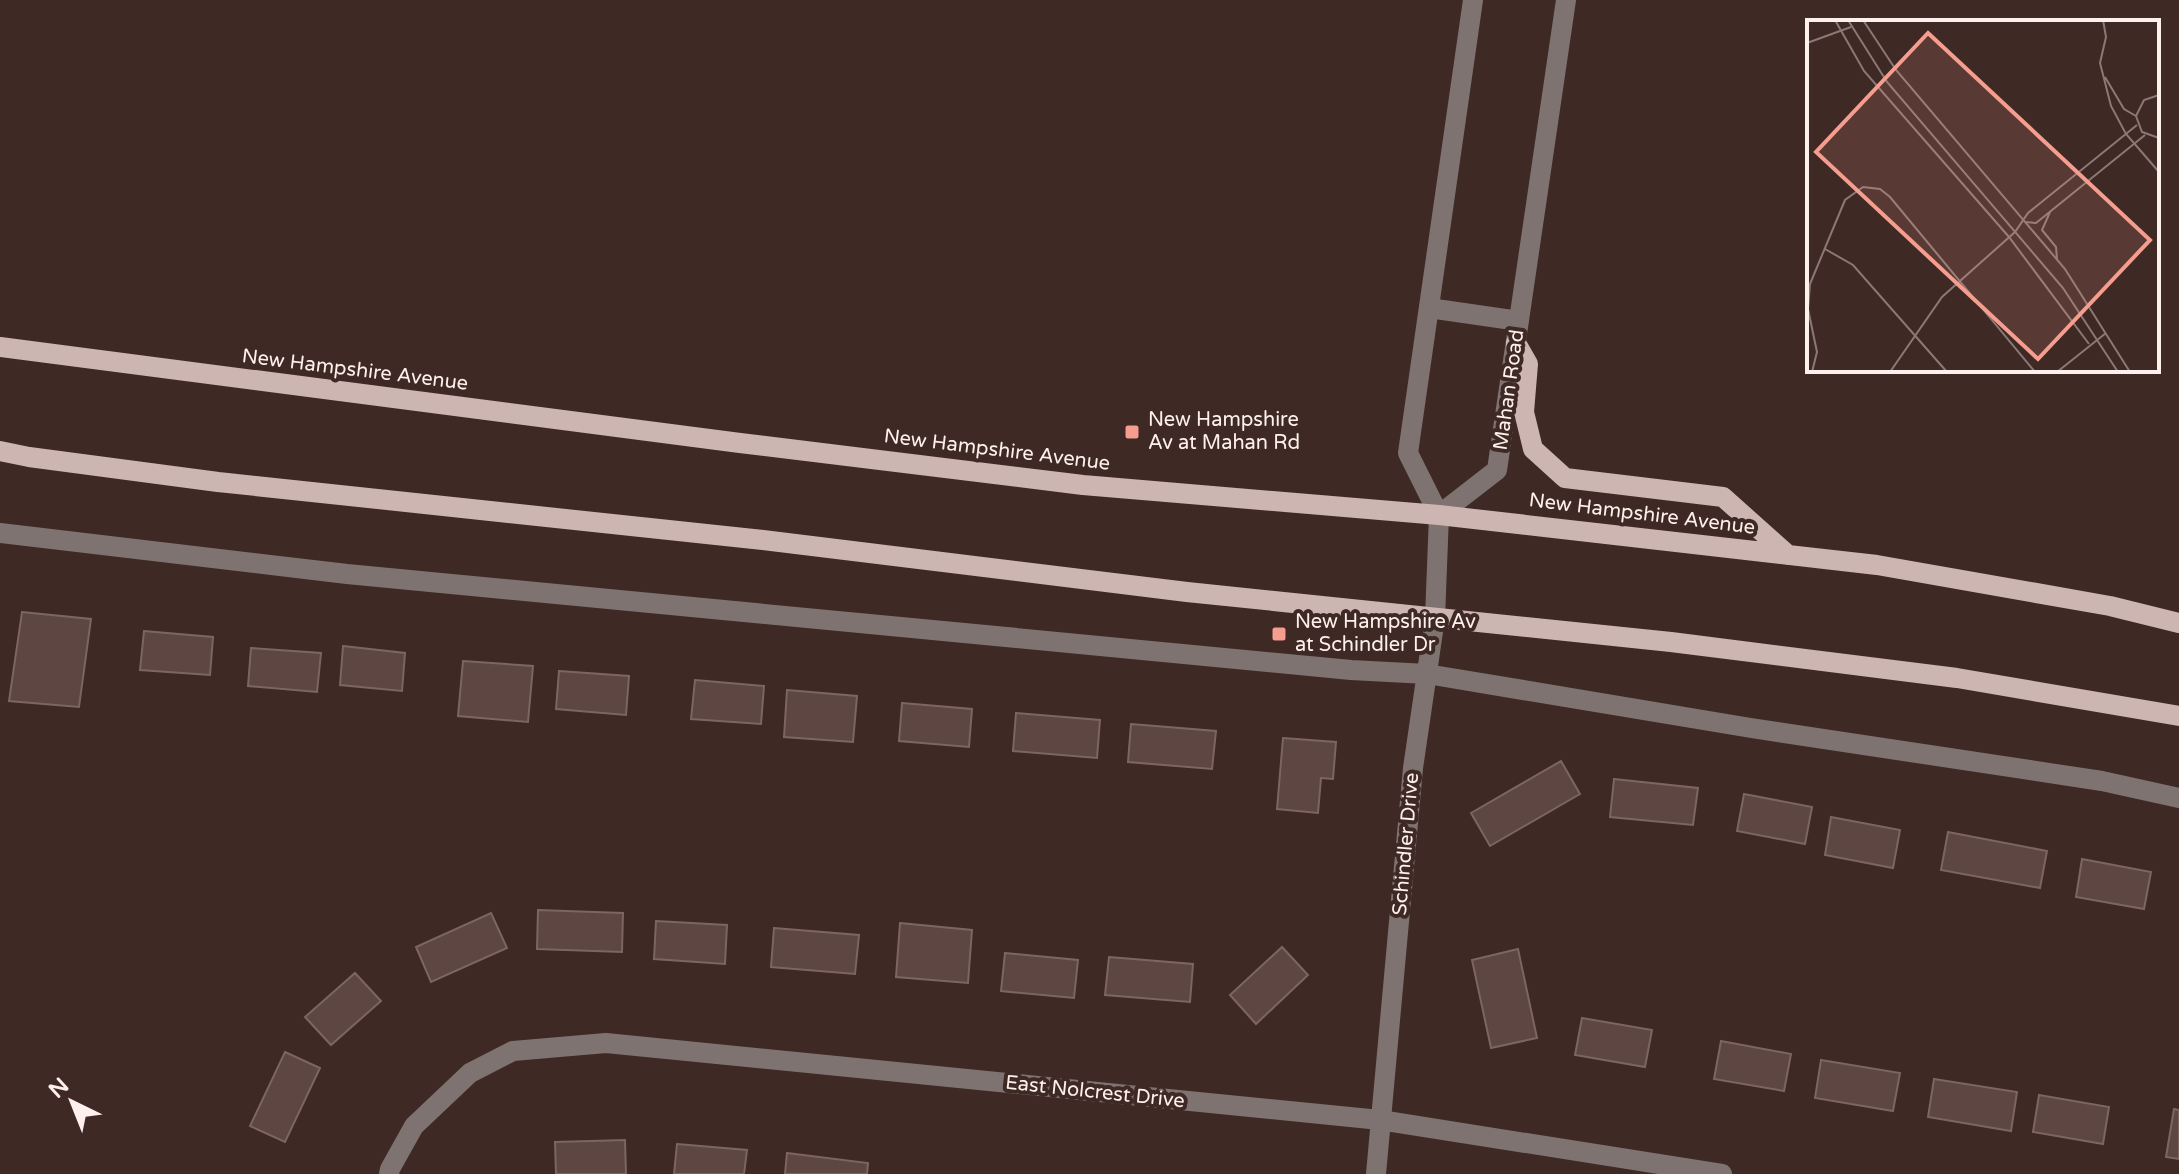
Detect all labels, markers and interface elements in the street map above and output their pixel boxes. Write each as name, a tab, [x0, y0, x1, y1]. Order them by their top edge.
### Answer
inset map	[1807, 20, 2159, 372]
street label: Mahan Road	[1489, 328, 1529, 452]
street label: New Hampshire Avenue	[241, 344, 469, 396]
place label: New Hampshire Av at Mahan Rd	[1148, 408, 1300, 455]
marker: New Hampshire Av at Mahan Rd	[1123, 423, 1141, 441]
street label: New Hampshire Avenue	[883, 424, 1111, 476]
street label: New Hampshire Avenue	[1528, 488, 1756, 540]
place label: New Hampshire Av at Schindler Dr	[1295, 610, 1476, 657]
marker: New Hampshire Av at Schindler Dr	[1270, 625, 1288, 643]
street label: Schindler Drive	[1388, 772, 1424, 916]
north arrow	[32, 1062, 112, 1142]
street label: East Nolcrest Drive	[1004, 1071, 1186, 1113]
text: N	[44, 1073, 74, 1104]

